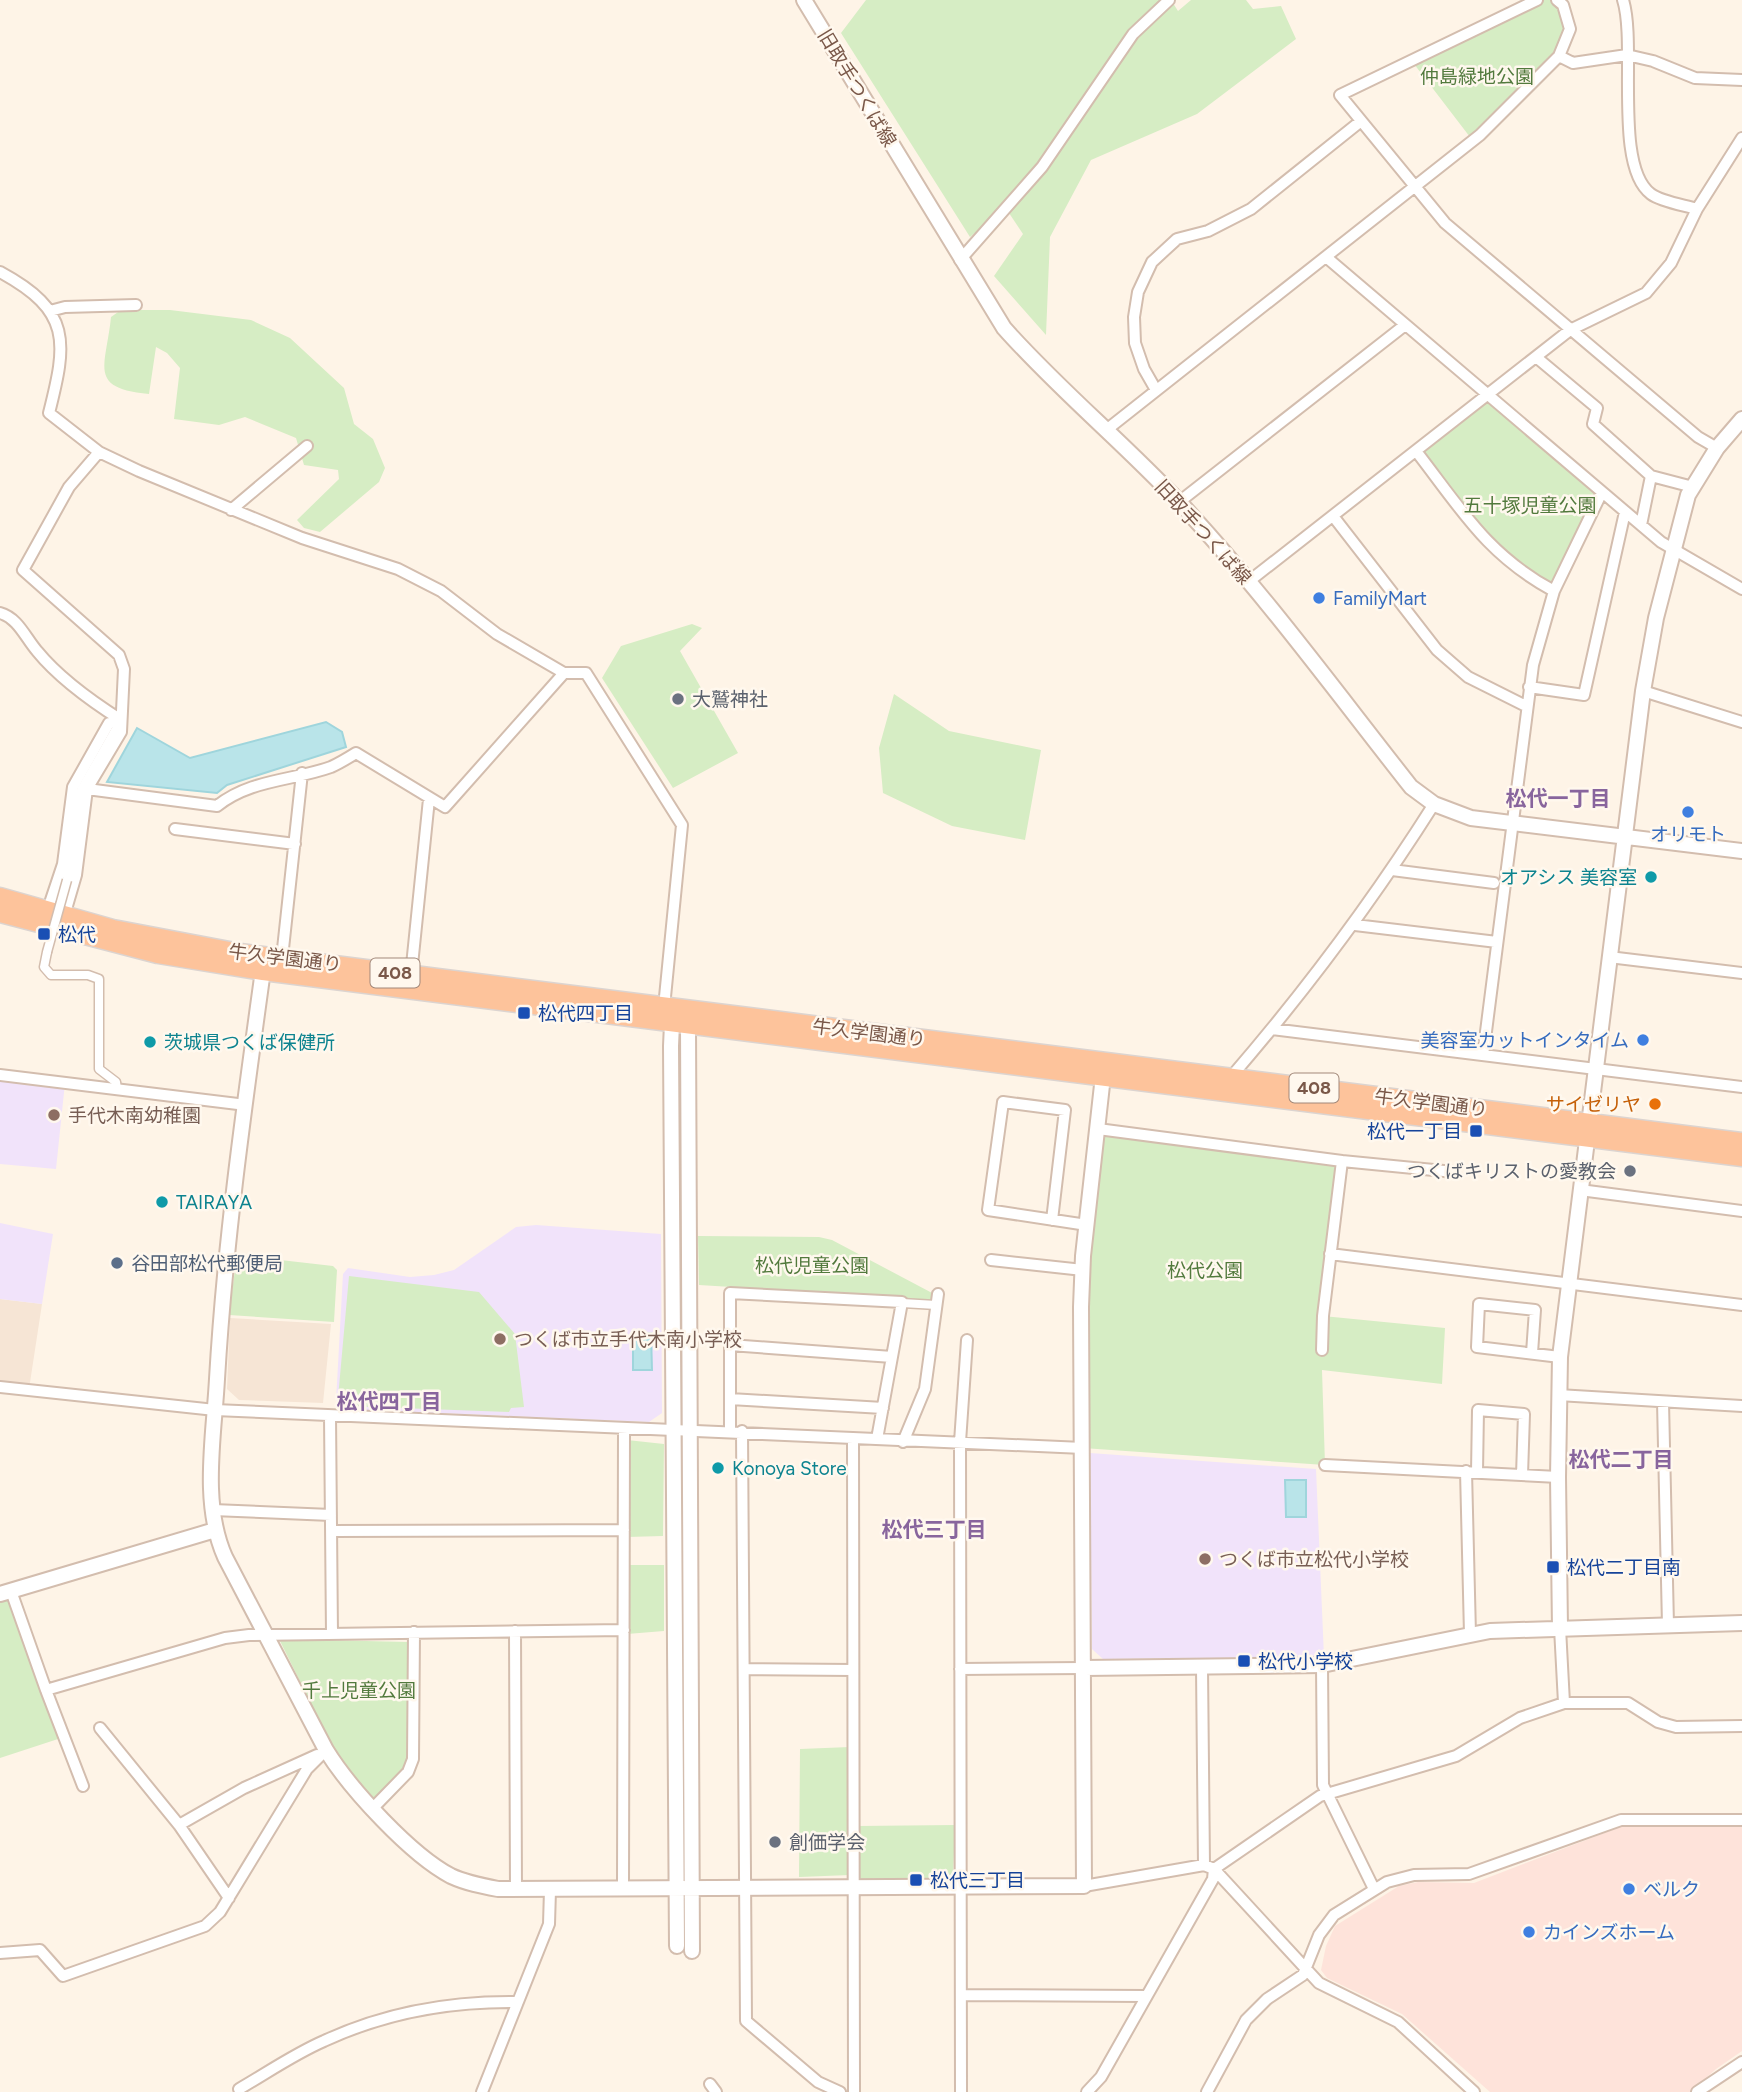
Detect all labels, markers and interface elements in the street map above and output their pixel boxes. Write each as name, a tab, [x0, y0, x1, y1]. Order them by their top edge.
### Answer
street label: 旧取手つくば線	[813, 25, 901, 151]
park label: 仲島緑地公園	[1420, 65, 1534, 88]
street label: 旧取手つくば線	[1150, 475, 1256, 589]
park label: 五十塚児童公園	[1463, 494, 1597, 517]
place label: FamilyMart	[1333, 587, 1427, 610]
marker: FamilyMart	[1311, 590, 1327, 606]
place label: 大鷲神社	[692, 688, 768, 711]
marker: 大鷲神社	[670, 691, 686, 707]
district label: 松代一丁目	[1506, 786, 1611, 811]
marker: オリモト	[1680, 804, 1696, 820]
place label: オリモト	[1650, 823, 1726, 846]
place label: オアシス 美容室	[1500, 866, 1637, 889]
marker: オアシス 美容室	[1643, 869, 1659, 885]
place label: 松代	[58, 923, 96, 946]
marker: 松代	[36, 926, 52, 942]
street label: 牛久学園通り	[227, 940, 343, 976]
road number: 408	[370, 958, 420, 988]
place label: 松代四丁目	[538, 1002, 633, 1025]
marker: 松代四丁目	[516, 1005, 532, 1021]
street label: 牛久学園通り	[811, 1015, 927, 1051]
place label: 美容室カットインタイム	[1420, 1029, 1629, 1052]
place label: 茨城県つくば保健所	[164, 1031, 335, 1054]
marker: 美容室カットインタイム	[1635, 1032, 1651, 1048]
marker: 茨城県つくば保健所	[142, 1034, 158, 1050]
road number: 408	[1290, 1073, 1338, 1102]
street label: 牛久学園通り	[1373, 1085, 1489, 1121]
place label: サイゼリヤ	[1546, 1093, 1641, 1116]
marker: サイゼリヤ	[1647, 1096, 1663, 1112]
place label: 手代木南幼稚園	[68, 1104, 201, 1127]
marker: 手代木南幼稚園	[46, 1107, 62, 1123]
place label: 松代一丁目	[1367, 1120, 1462, 1143]
marker: 松代一丁目	[1468, 1123, 1484, 1139]
place label: つくばキリストの愛教会	[1407, 1160, 1616, 1183]
marker: つくばキリストの愛教会	[1622, 1163, 1638, 1179]
place label: TAIRAYA	[176, 1191, 252, 1214]
marker: TAIRAYA	[154, 1194, 170, 1210]
place label: 谷田部松代郵便局	[131, 1252, 283, 1275]
park label: 松代児童公園	[755, 1254, 869, 1277]
marker: 谷田部松代郵便局	[109, 1255, 125, 1271]
park label: 松代公園	[1167, 1259, 1243, 1282]
place label: つくば市立手代木南小学校	[514, 1328, 742, 1351]
marker: つくば市立手代木南小学校	[492, 1331, 508, 1347]
district label: 松代四丁目	[337, 1389, 442, 1414]
district label: 松代二丁目	[1569, 1447, 1674, 1472]
place label: Konoya Store	[732, 1457, 847, 1480]
marker: Konoya Store	[710, 1460, 726, 1476]
district label: 松代三丁目	[882, 1517, 987, 1542]
place label: つくば市立松代小学校	[1219, 1548, 1409, 1571]
marker: つくば市立松代小学校	[1197, 1551, 1213, 1567]
place label: 松代二丁目南	[1567, 1556, 1681, 1579]
marker: 松代二丁目南	[1545, 1559, 1561, 1575]
place label: 松代小学校	[1258, 1650, 1353, 1673]
marker: 松代小学校	[1236, 1653, 1252, 1669]
park label: 千上児童公園	[302, 1679, 416, 1702]
place label: 創価学会	[789, 1831, 865, 1854]
marker: 創価学会	[767, 1834, 783, 1850]
place label: 松代三丁目	[930, 1869, 1025, 1892]
marker: 松代三丁目	[908, 1872, 924, 1888]
place label: ベルク	[1643, 1878, 1700, 1901]
marker: ベルク	[1621, 1881, 1637, 1897]
place label: カインズホーム	[1543, 1921, 1675, 1944]
marker: カインズホーム	[1521, 1924, 1537, 1940]

